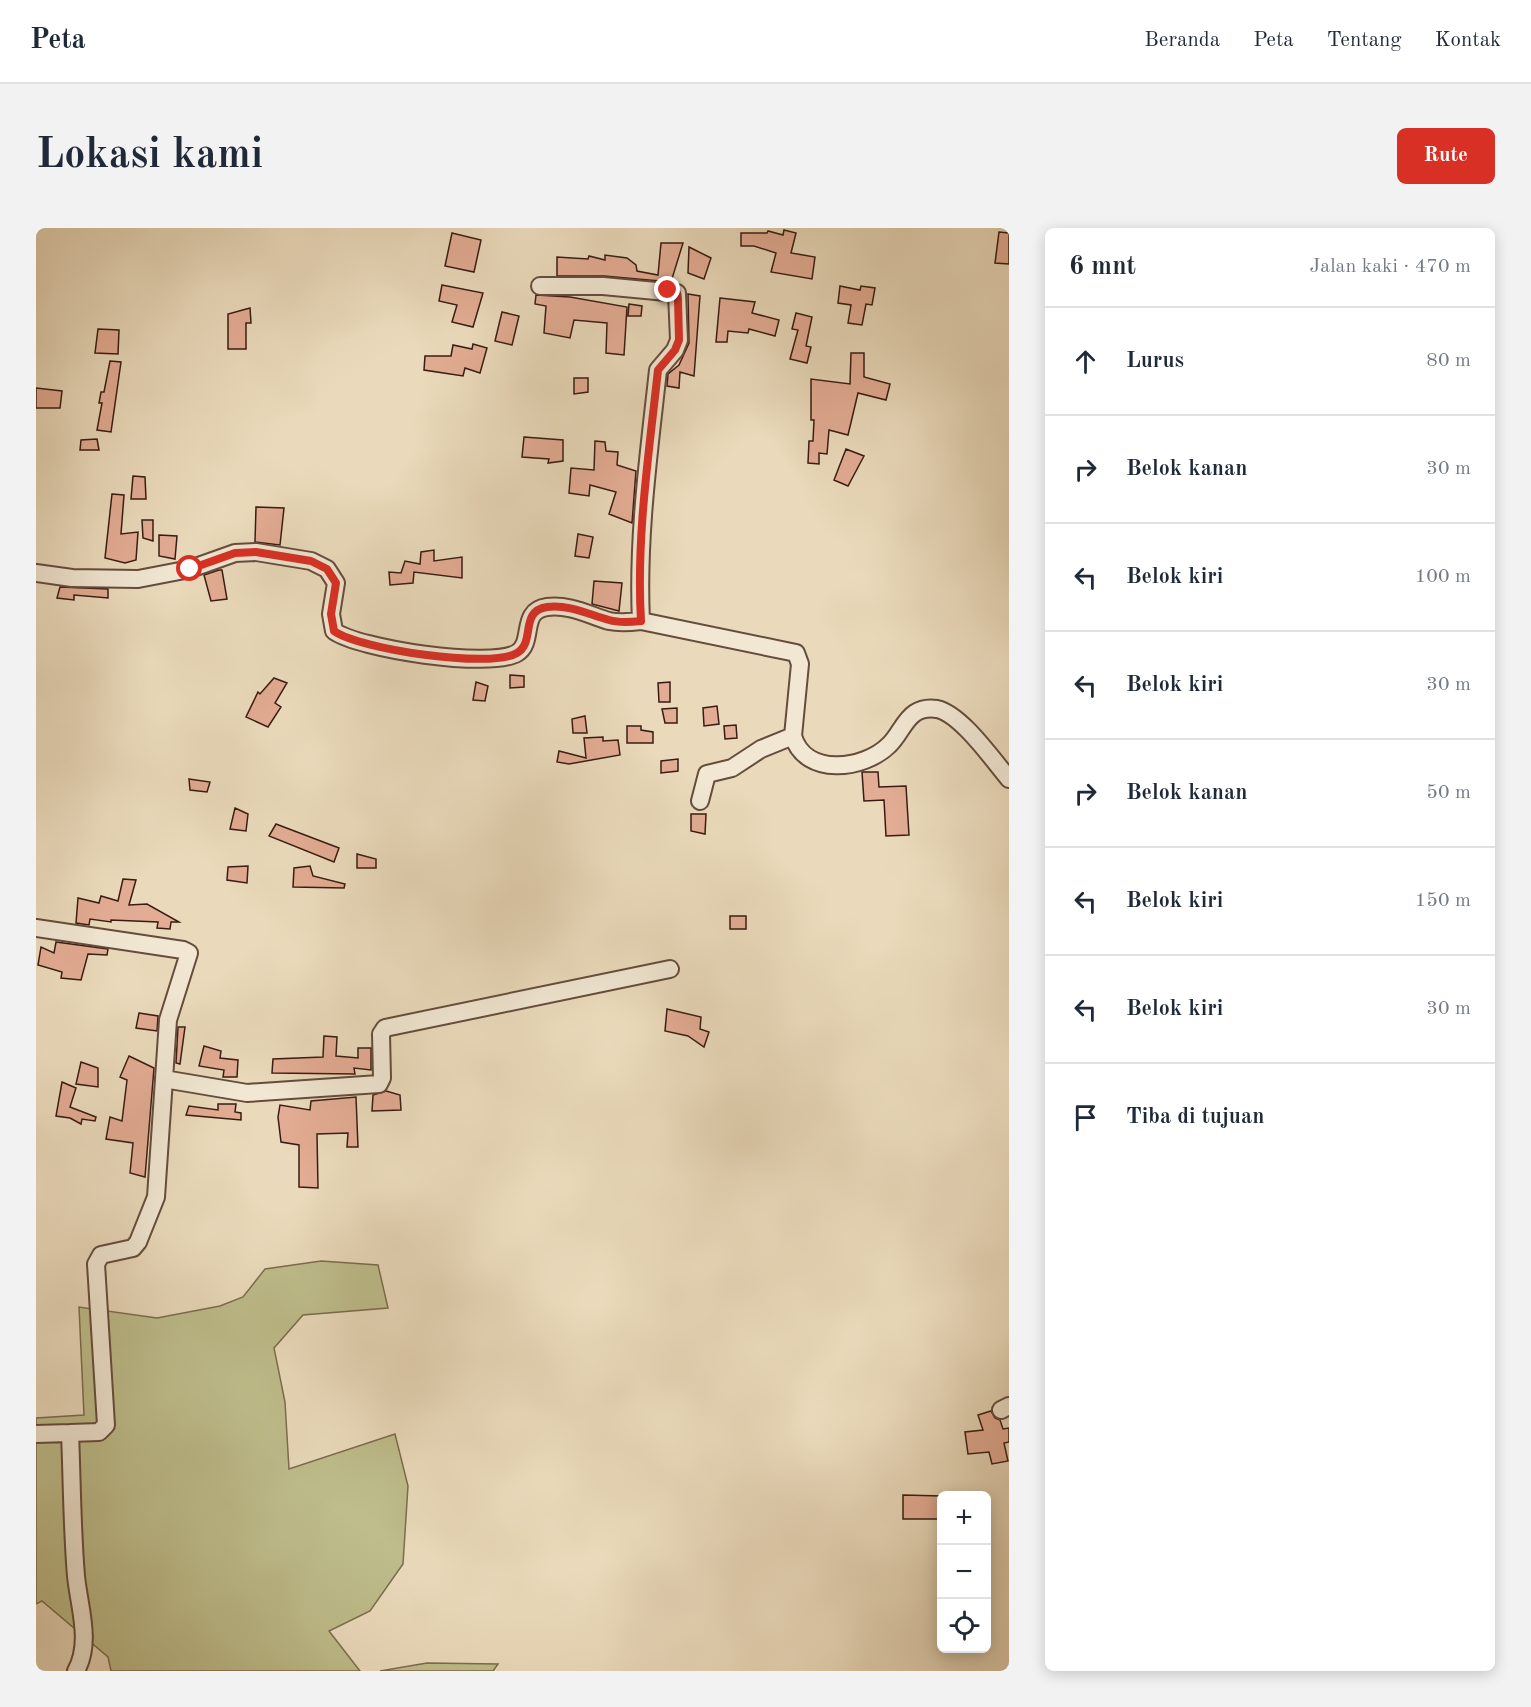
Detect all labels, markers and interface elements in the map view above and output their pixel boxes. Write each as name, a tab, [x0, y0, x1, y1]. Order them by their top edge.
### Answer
text: Peta	[30, 27, 86, 55]
text: Beranda	[1144, 30, 1220, 51]
text: Peta	[1253, 30, 1294, 51]
text: Tentang	[1327, 30, 1402, 51]
text: Kontak	[1435, 30, 1501, 51]
button: Rute	[1397, 128, 1495, 184]
text: Lokasi kami	[36, 135, 263, 177]
text: 6 mnt	[1069, 254, 1136, 280]
text: Jalan kaki · 470 m	[1309, 257, 1471, 277]
route end	[654, 276, 680, 302]
icon: ahead	[1069, 345, 1102, 378]
text: Lurus	[1126, 350, 1184, 372]
text: 80 m	[1426, 351, 1471, 371]
icon: right	[1069, 453, 1102, 486]
text: Belok kanan	[1126, 458, 1248, 480]
text: 30 m	[1426, 459, 1471, 479]
route start	[176, 555, 202, 581]
icon: left	[1069, 561, 1102, 594]
text: Belok kiri	[1126, 566, 1223, 588]
text: 100 m	[1415, 567, 1471, 587]
icon: left	[1069, 669, 1102, 702]
text: Belok kiri	[1126, 674, 1223, 696]
text: 30 m	[1426, 675, 1471, 695]
icon: right	[1069, 777, 1102, 810]
text: Belok kanan	[1126, 782, 1248, 804]
text: 50 m	[1426, 783, 1471, 803]
icon: left	[1069, 885, 1102, 918]
text: Belok kiri	[1126, 890, 1223, 912]
text: 150 m	[1415, 891, 1471, 911]
icon: left	[1069, 993, 1102, 1026]
text: Belok kiri	[1126, 998, 1223, 1020]
text: 30 m	[1426, 999, 1471, 1019]
icon: arrive	[1069, 1101, 1102, 1134]
text: Tiba di tujuan	[1126, 1106, 1264, 1128]
map controls	[937, 1491, 991, 1653]
button: +	[937, 1491, 991, 1545]
button: −	[937, 1545, 991, 1599]
button: locate	[937, 1599, 991, 1653]

